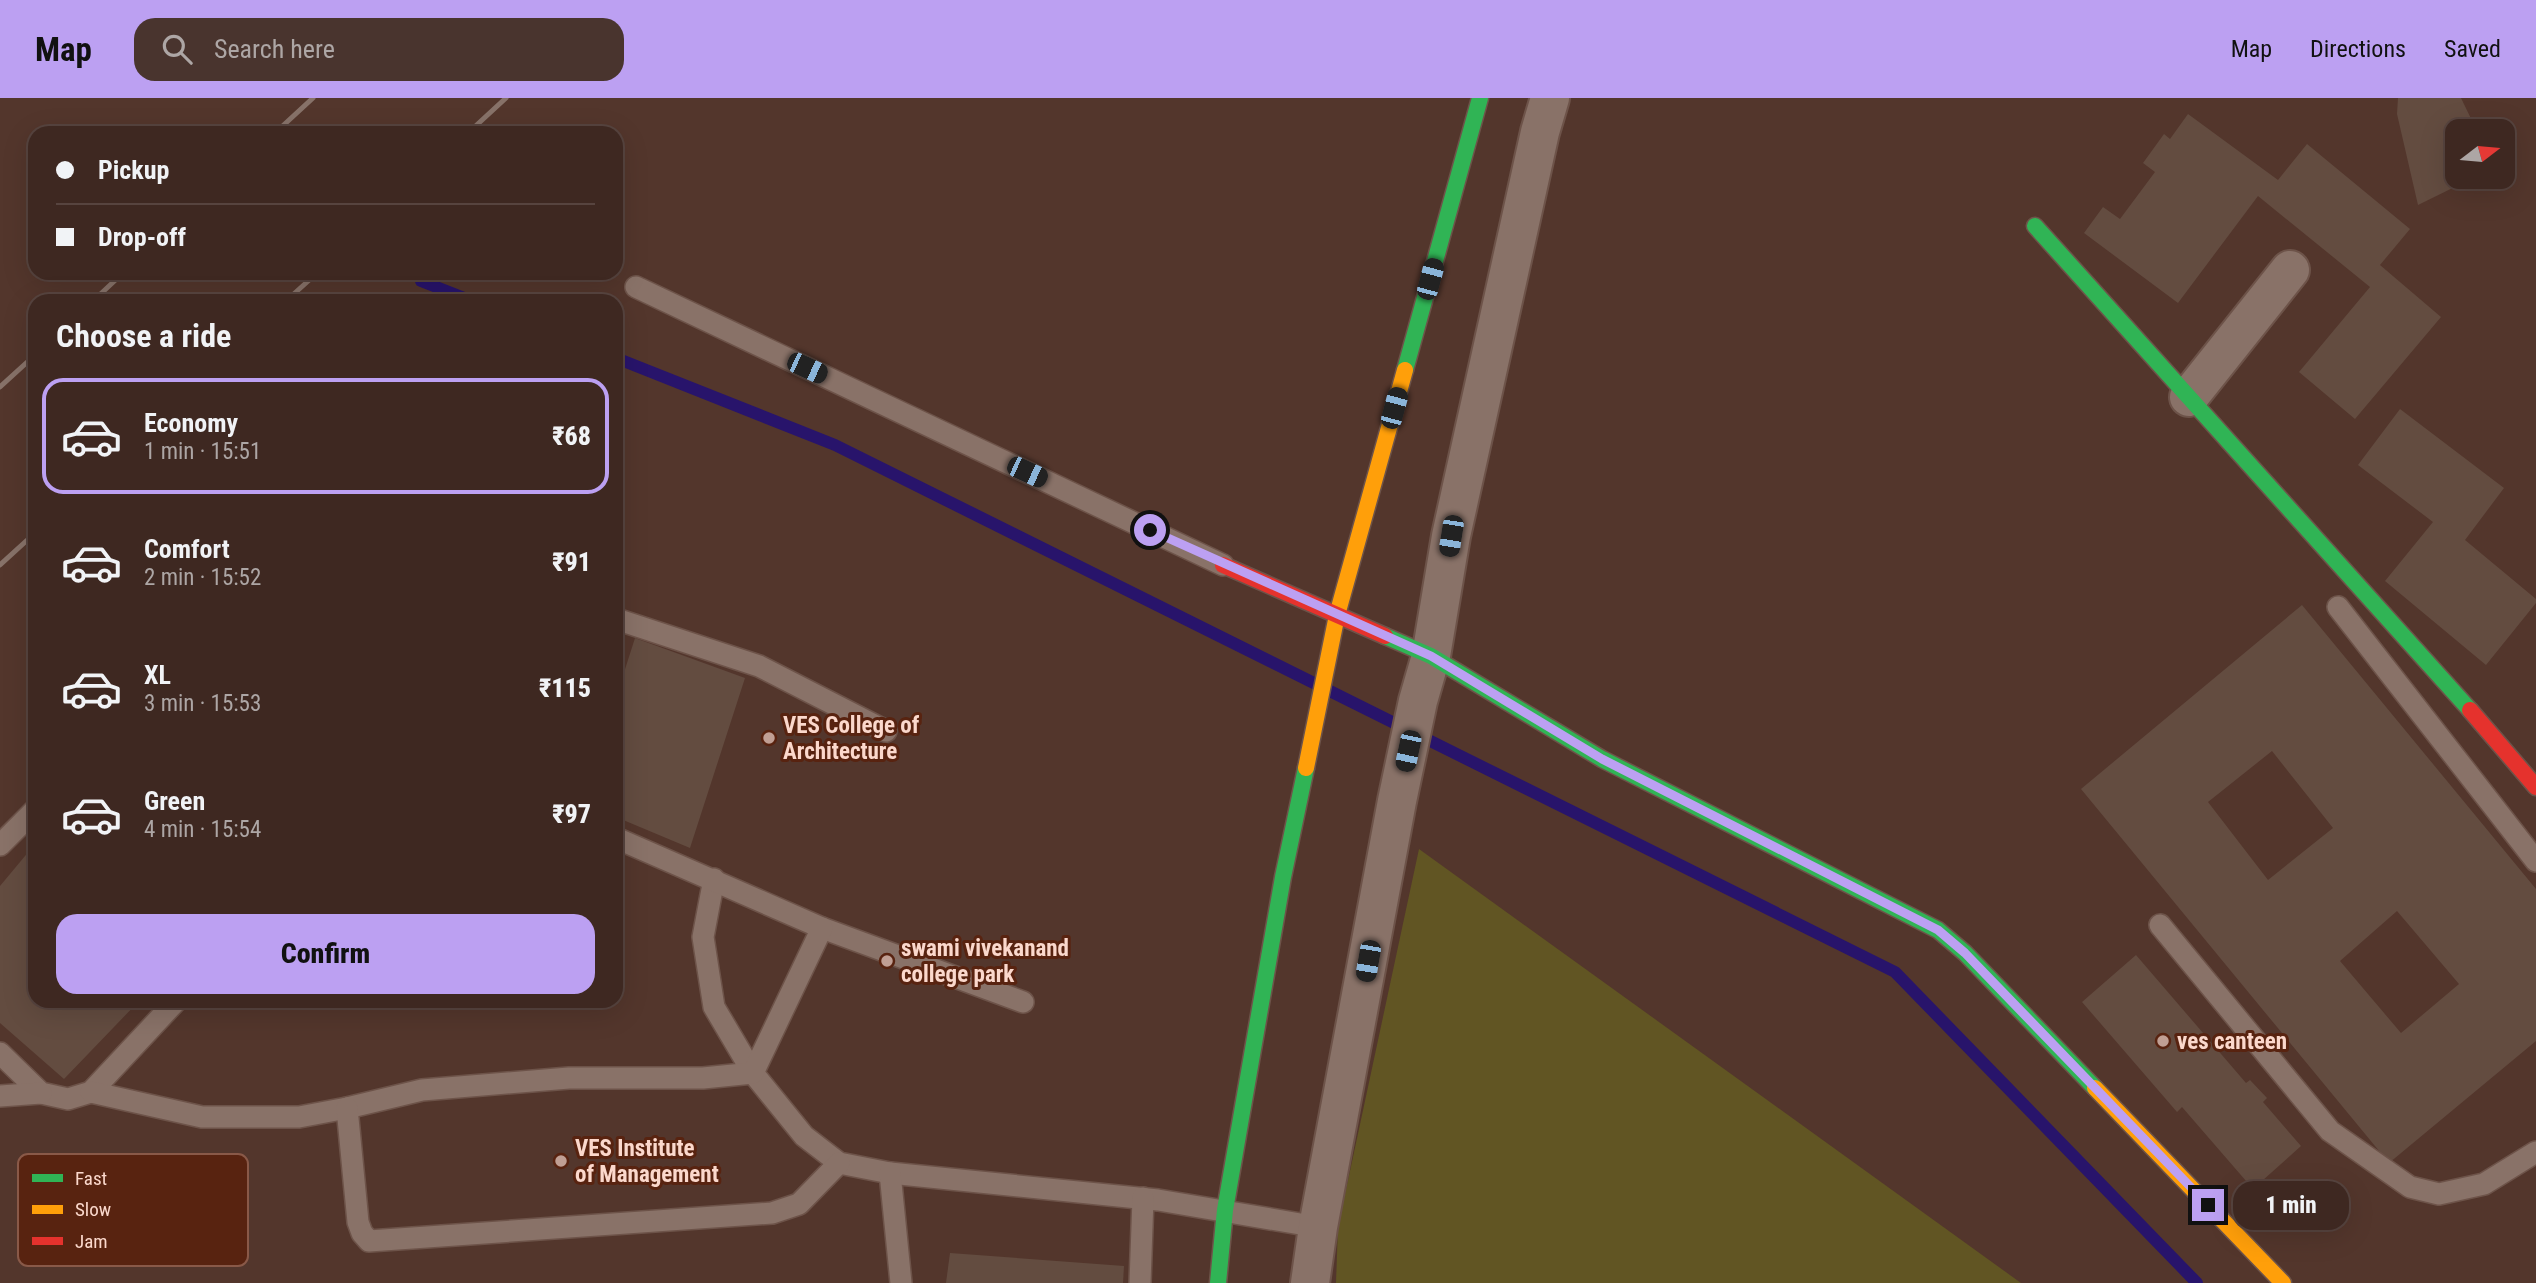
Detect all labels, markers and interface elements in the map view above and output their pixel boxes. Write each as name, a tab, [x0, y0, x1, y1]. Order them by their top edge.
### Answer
search box	[134, 18, 624, 81]
text: Map	[35, 30, 92, 69]
icon: search	[158, 30, 196, 68]
text: Search here	[214, 34, 335, 64]
text: Map	[2231, 35, 2272, 63]
text: Directions	[2310, 35, 2406, 63]
text: Saved	[2444, 35, 2501, 63]
north arrow	[2445, 119, 2515, 189]
map controls	[2445, 119, 2515, 189]
text: Pickup	[98, 155, 169, 185]
text: Drop-off	[98, 222, 186, 252]
car	[1415, 256, 1446, 302]
text: Choose a ride	[56, 317, 231, 355]
car	[784, 350, 831, 386]
car	[1379, 385, 1410, 431]
icon: car	[60, 405, 123, 468]
text: Economy	[144, 408, 238, 438]
text: ₹68	[552, 421, 591, 451]
text: 1 min · 15:51	[144, 438, 261, 465]
car	[1004, 454, 1051, 490]
route start	[1134, 514, 1166, 546]
car	[1438, 514, 1465, 558]
icon: car	[60, 531, 123, 594]
text: Comfort	[144, 534, 230, 564]
text: ₹91	[552, 547, 591, 577]
text: 2 min · 15:52	[144, 564, 261, 591]
icon: car	[60, 657, 123, 720]
text: XL	[144, 660, 171, 690]
text: ₹115	[539, 673, 591, 703]
text: 3 min · 15:53	[144, 690, 261, 717]
place label: VES College of Architecture	[783, 712, 920, 765]
car	[1394, 728, 1423, 774]
marker: VES College of Architecture	[761, 730, 777, 746]
icon: car	[60, 783, 123, 846]
text: Green	[144, 786, 205, 816]
text: ₹97	[552, 799, 591, 829]
text: 4 min · 15:54	[144, 816, 261, 843]
button: Confirm	[56, 914, 595, 994]
place label: swami vivekanand college park	[901, 935, 1069, 988]
car	[1355, 938, 1382, 984]
marker: swami vivekanand college park	[879, 953, 895, 969]
place label: ves canteen	[2177, 1028, 2287, 1055]
marker: ves canteen	[2155, 1033, 2171, 1049]
place label: VES Institute of Management	[575, 1135, 719, 1188]
marker: VES Institute of Management	[553, 1153, 569, 1169]
legend	[18, 1154, 248, 1266]
text: Fast	[75, 1167, 107, 1190]
callout: 1 min	[2232, 1180, 2348, 1230]
route end	[2192, 1189, 2224, 1221]
text: 1 min	[2265, 1192, 2317, 1219]
text: Slow	[75, 1198, 111, 1221]
text: Jam	[75, 1230, 108, 1253]

